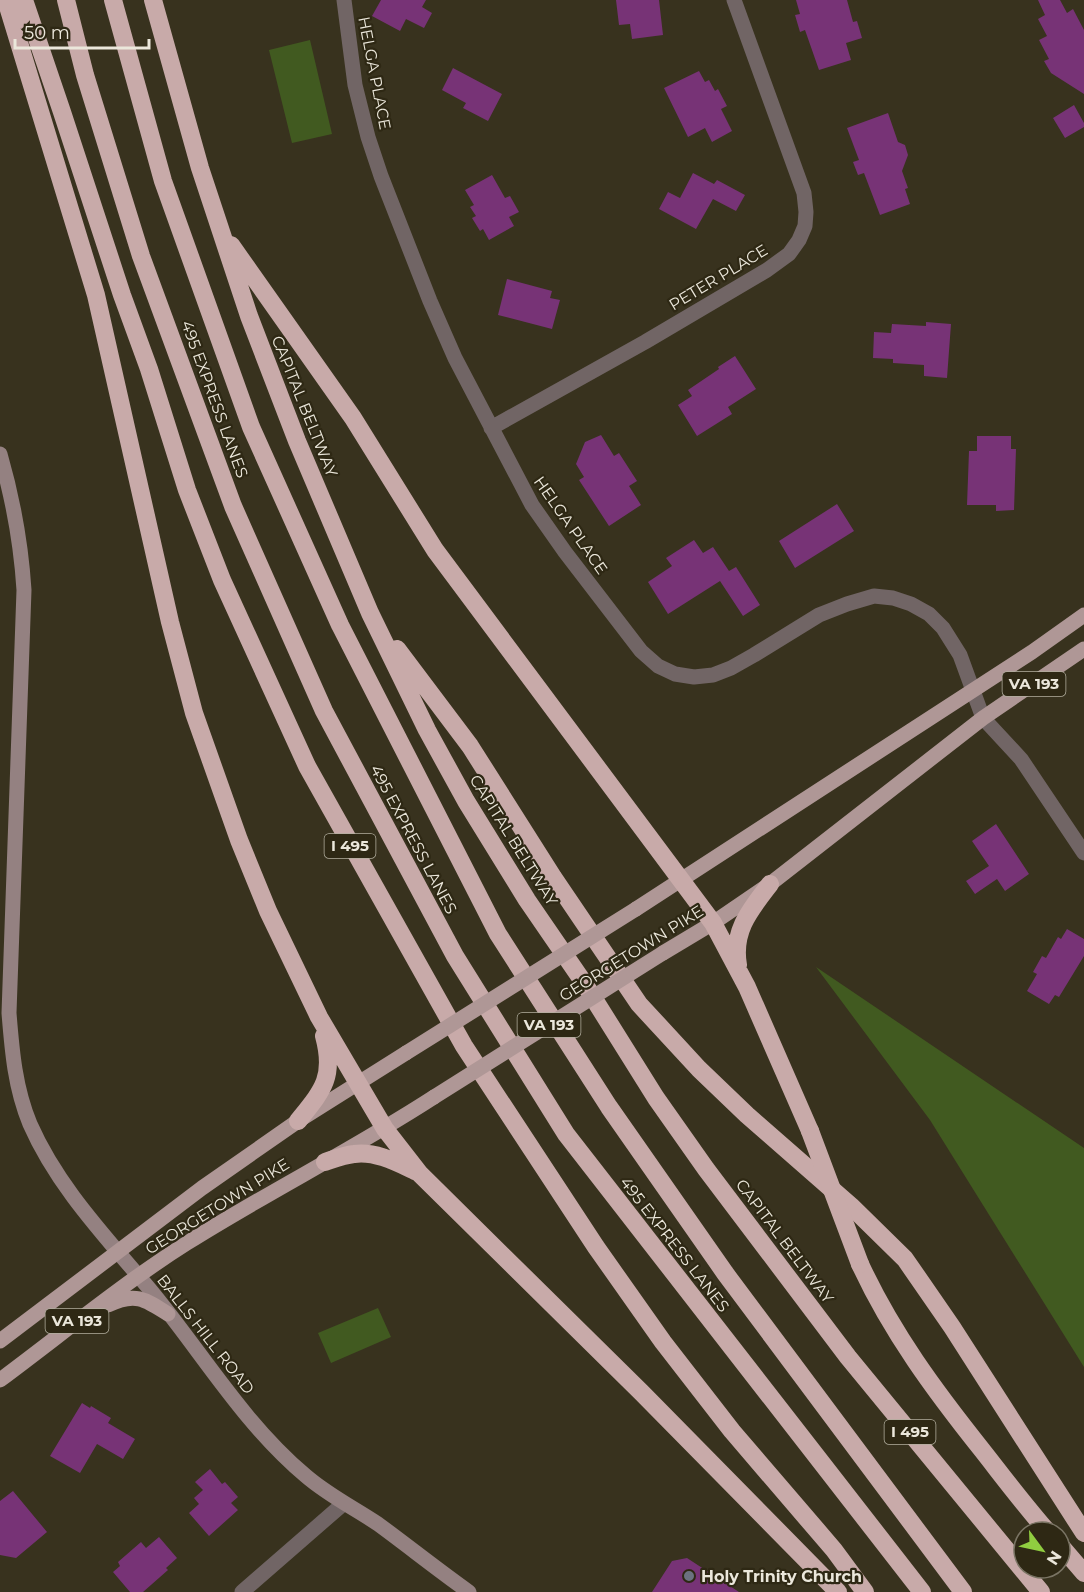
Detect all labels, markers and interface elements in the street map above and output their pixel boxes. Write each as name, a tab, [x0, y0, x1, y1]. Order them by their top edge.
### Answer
scale bar	[15, 12, 148, 50]
street label: HELGA PLACE	[354, 15, 395, 131]
text: 50 m	[24, 22, 70, 44]
street label: PETER PLACE	[665, 240, 771, 314]
street label: 495 EXPRESS LANES	[177, 318, 252, 481]
street label: CAPITAL BELTWAY	[268, 333, 342, 480]
street label: HELGA PLACE	[530, 473, 611, 578]
road number: VA 193	[1002, 672, 1066, 696]
street label: 495 EXPRESS LANES	[366, 761, 461, 917]
street label: CAPITAL BELTWAY	[466, 771, 562, 910]
road number: I 495	[324, 834, 376, 858]
street label: GEORGETOWN PIKE	[556, 901, 707, 1006]
road number: VA 193	[518, 1013, 580, 1037]
street label: GEORGETOWN PIKE	[142, 1154, 293, 1259]
street label: 495 EXPRESS LANES	[616, 1173, 733, 1316]
street label: CAPITAL BELTWAY	[732, 1175, 838, 1308]
street label: BALLS HILL ROAD	[153, 1271, 258, 1398]
road number: VA 193	[46, 1309, 109, 1333]
road number: I 495	[884, 1420, 936, 1444]
north arrow	[1012, 1520, 1072, 1580]
text: N	[1043, 1547, 1066, 1568]
place label: Holy Trinity Church	[701, 1567, 862, 1586]
marker: Holy Trinity Church	[682, 1569, 696, 1583]

